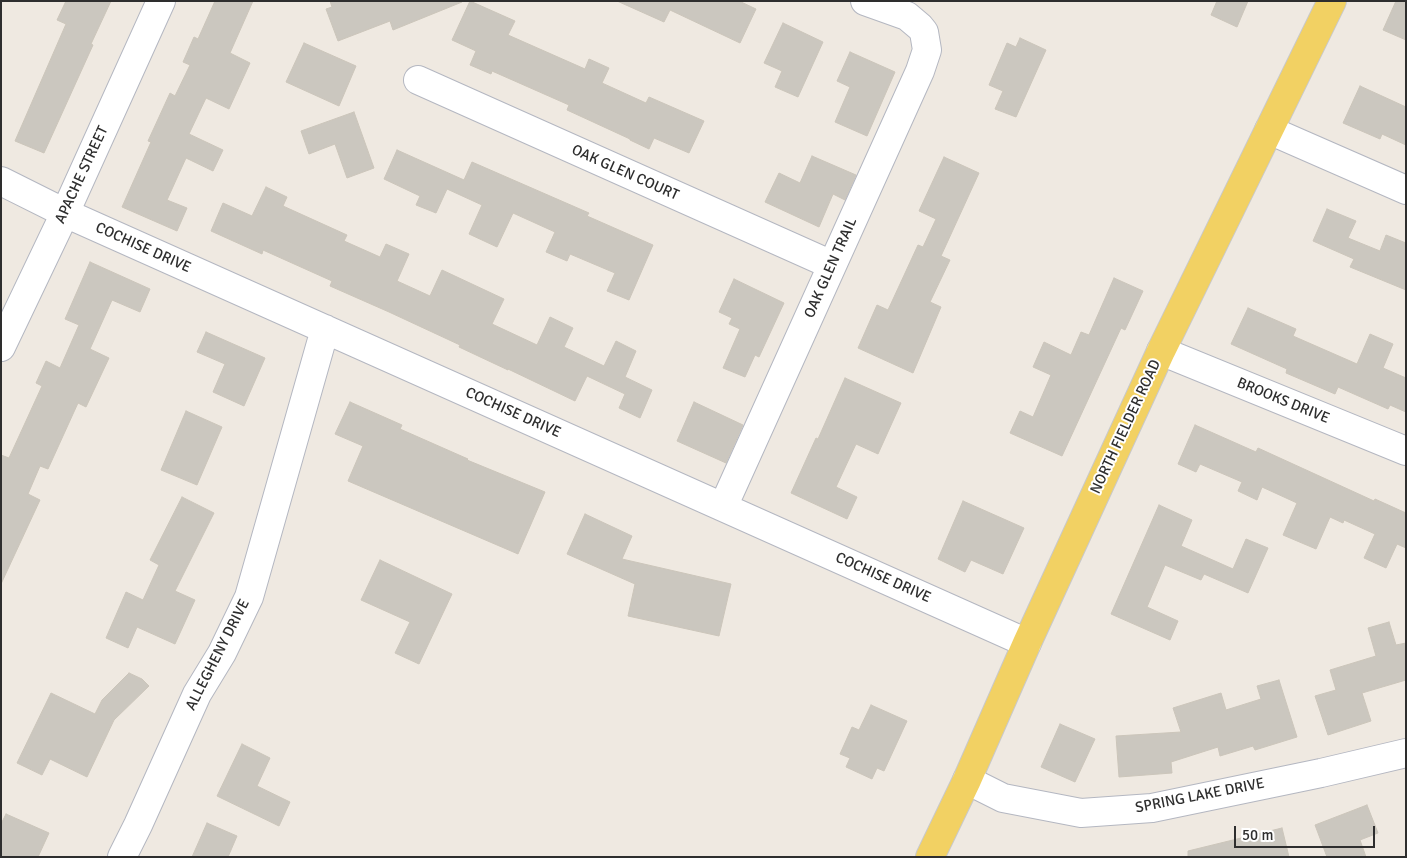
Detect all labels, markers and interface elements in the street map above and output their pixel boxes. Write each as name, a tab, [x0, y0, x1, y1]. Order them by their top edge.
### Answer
street label: APACHE STREET	[52, 123, 112, 227]
street label: OAK GLEN COURT	[569, 141, 681, 205]
street label: OAK GLEN TRAIL	[801, 215, 861, 321]
street label: COCHISE DRIVE	[92, 219, 194, 277]
street label: NORTH FIELDER ROAD	[1087, 357, 1165, 497]
street label: BROOKS DRIVE	[1234, 374, 1332, 428]
street label: COCHISE DRIVE	[462, 384, 564, 442]
street label: COCHISE DRIVE	[832, 549, 934, 607]
street label: ALLEGHENY DRIVE	[182, 596, 254, 714]
street label: SPRING LAKE DRIVE	[1134, 775, 1266, 817]
scale bar	[1237, 816, 1378, 848]
text: 50 m	[1242, 826, 1273, 844]

